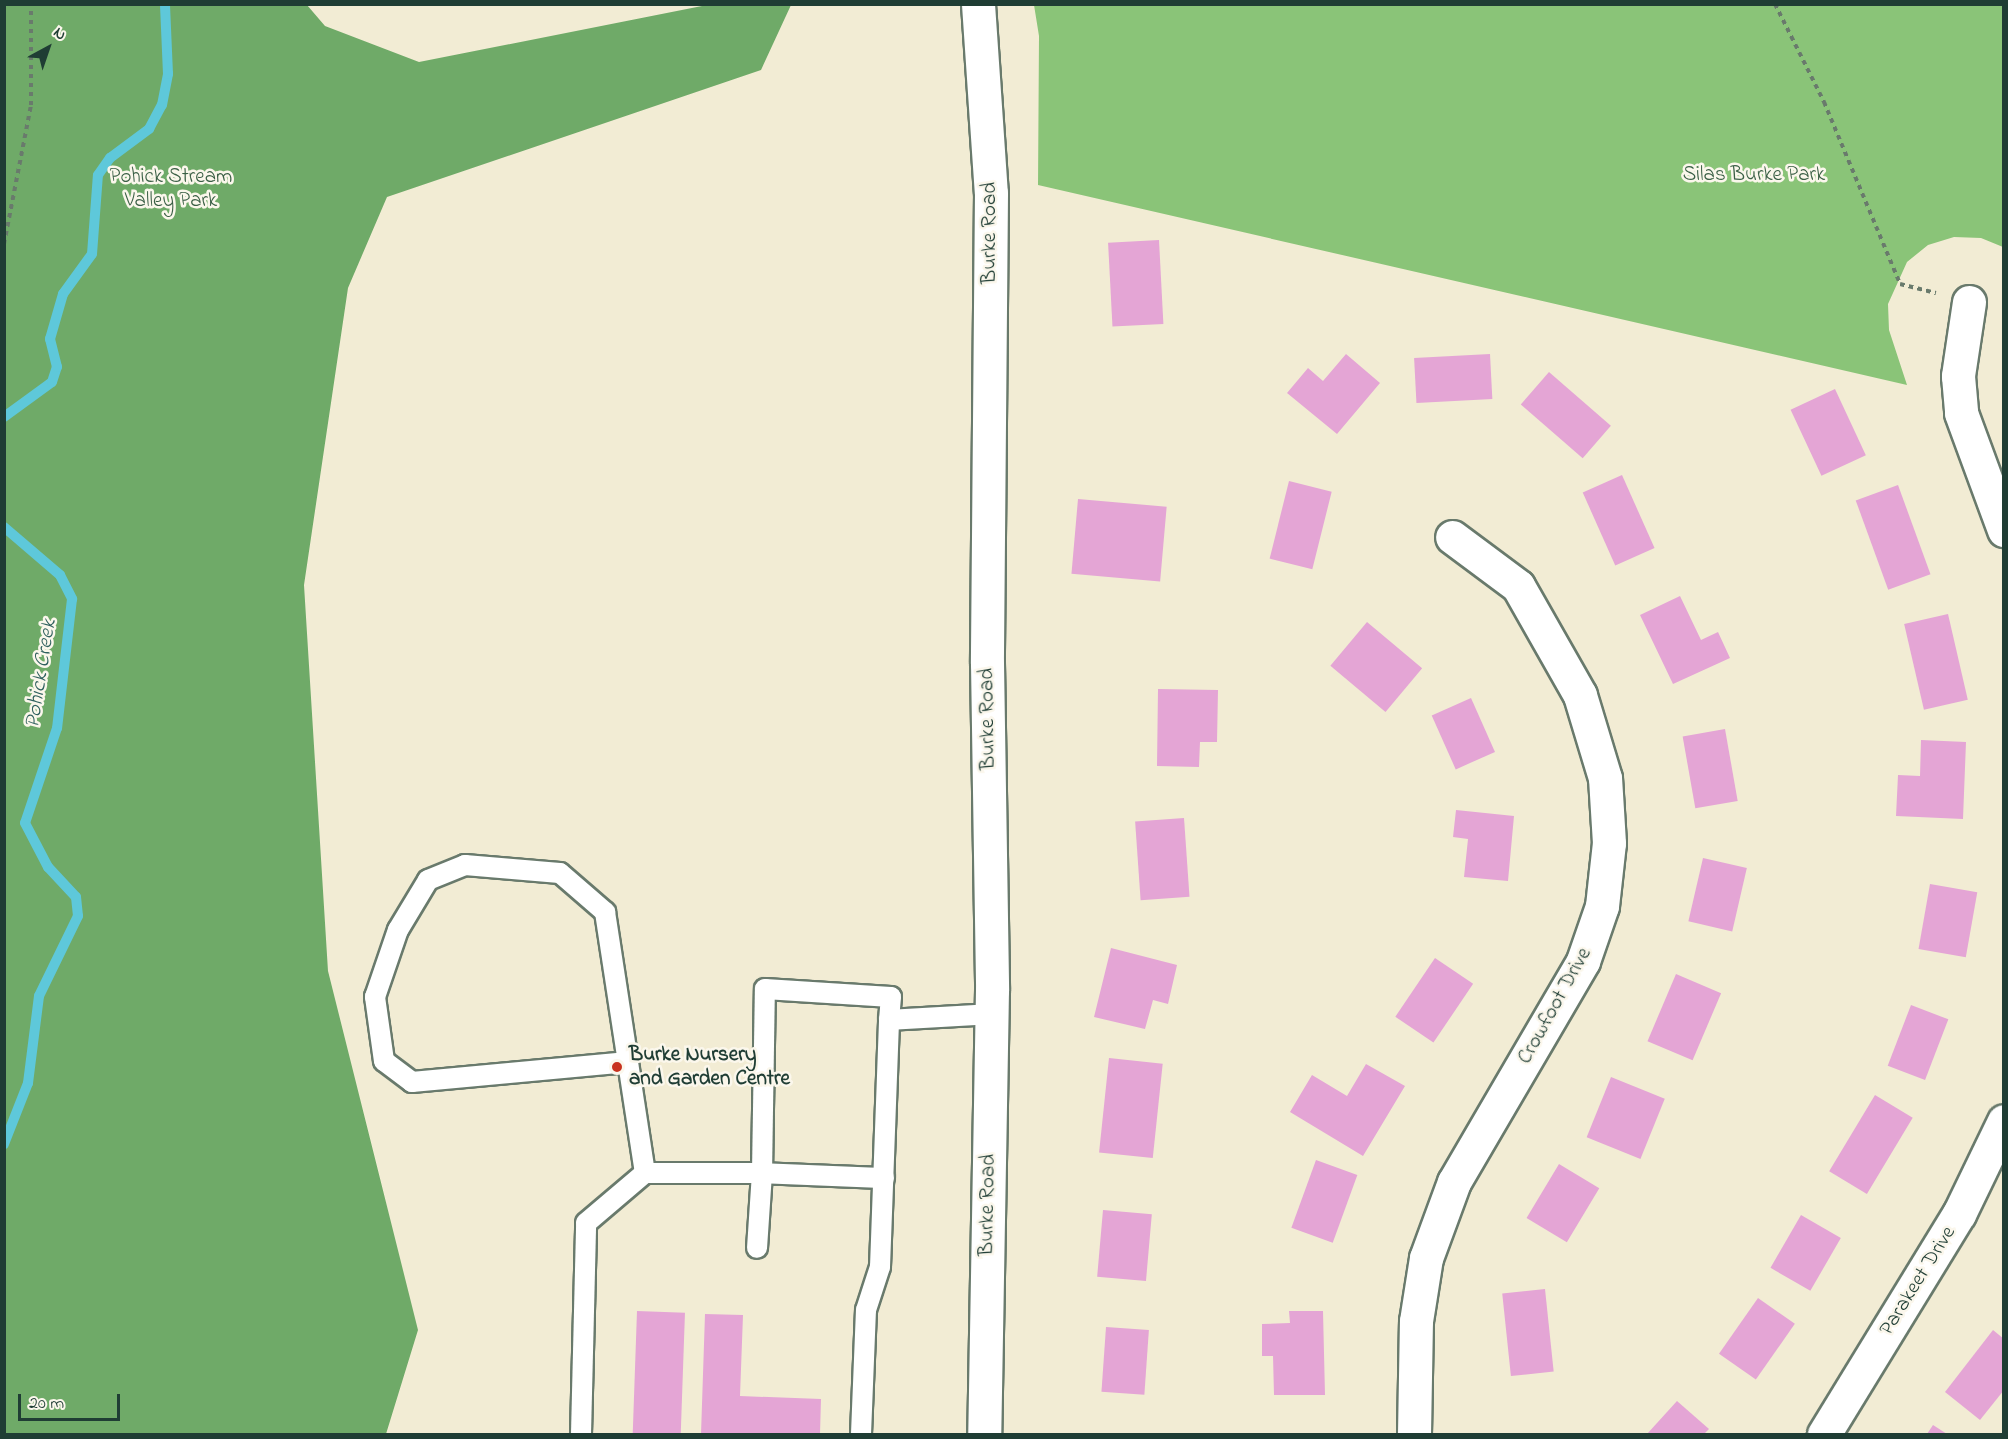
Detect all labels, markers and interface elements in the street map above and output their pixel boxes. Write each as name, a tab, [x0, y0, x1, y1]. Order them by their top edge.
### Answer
north arrow	[18, 18, 78, 78]
text: N	[48, 22, 71, 47]
park label: Silas Burke Park	[1683, 162, 1825, 188]
park label: Pohick Stream Valley Park	[110, 164, 232, 214]
street label: Burke Road	[977, 182, 1003, 284]
water label: Pohick Creek	[20, 618, 64, 730]
street label: Burke Road	[975, 668, 1001, 770]
street label: Crowfoot Drive	[1513, 943, 1597, 1069]
place label: Burke Nursery and Garden Centre	[629, 1042, 790, 1092]
marker: Burke Nursery and Garden Centre	[610, 1060, 624, 1074]
street label: Burke Road	[975, 1154, 1001, 1256]
street label: Parakeet Drive	[1874, 1222, 1962, 1340]
scale bar	[21, 1382, 123, 1420]
text: 20 m	[29, 1391, 64, 1417]

